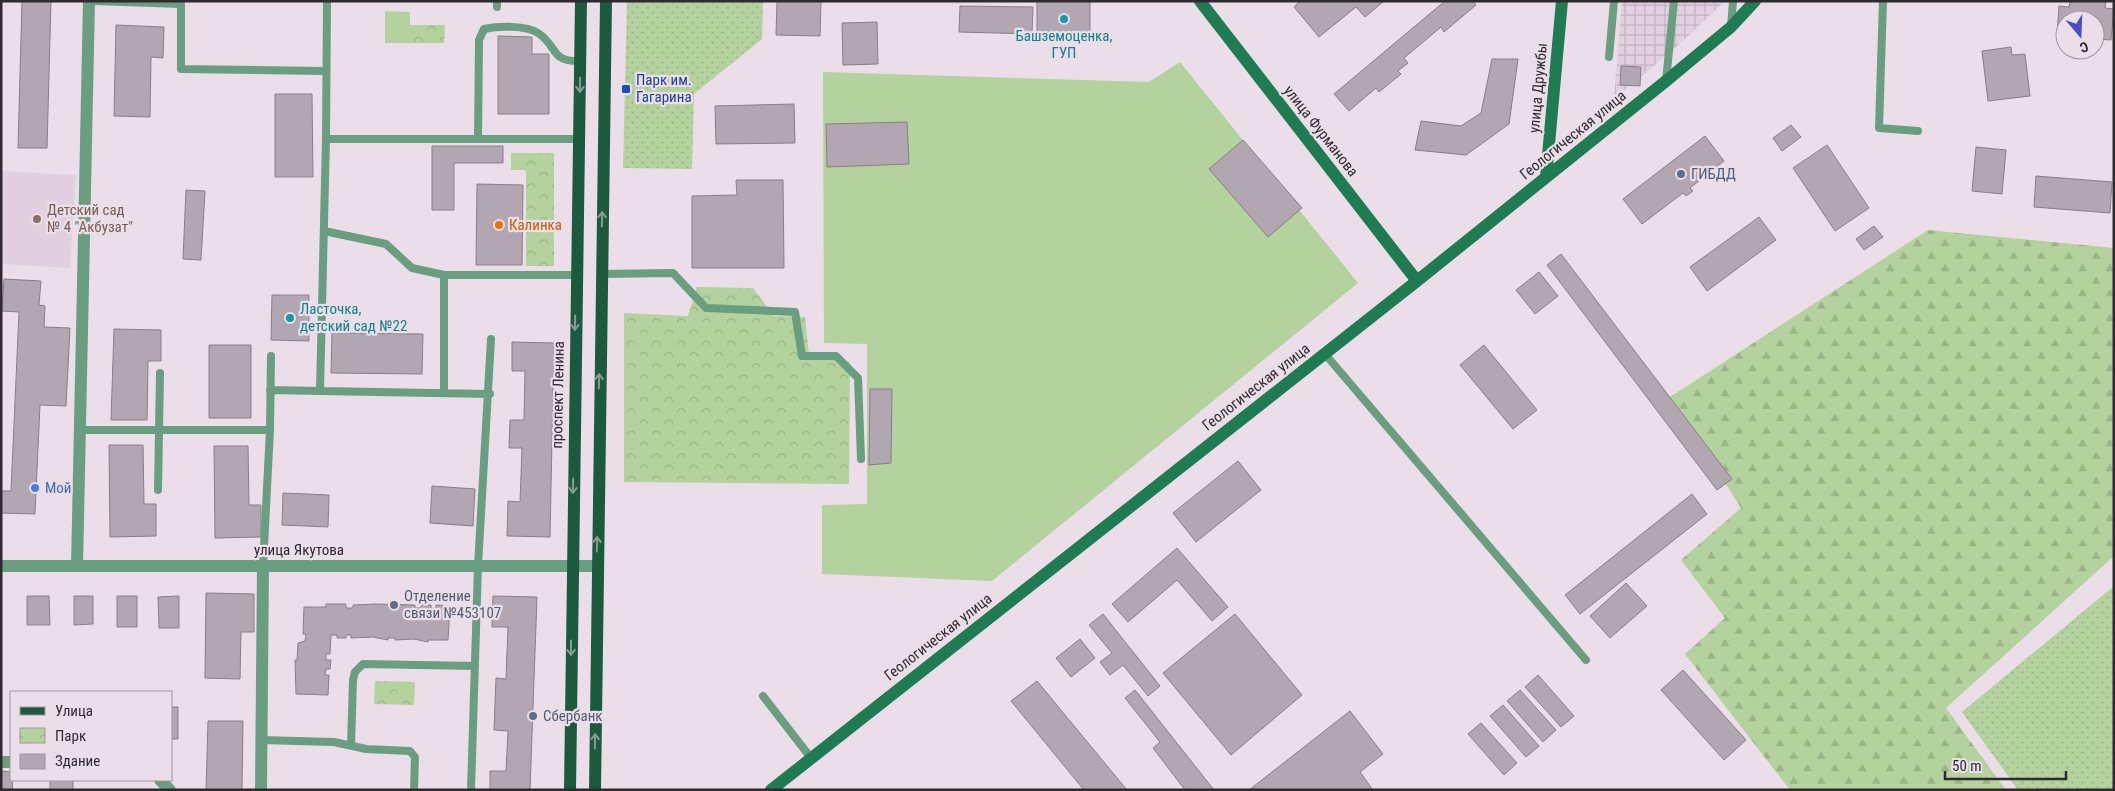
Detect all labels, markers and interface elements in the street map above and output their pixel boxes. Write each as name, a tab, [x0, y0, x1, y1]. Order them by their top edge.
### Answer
north arrow	[2055, 10, 2105, 60]
marker: Башземоценка, ГУП	[1058, 13, 1070, 25]
place label: Башземоценка, ГУП	[1016, 27, 1112, 62]
text: С	[2078, 38, 2091, 56]
street label: улица Дружбы	[1525, 42, 1551, 134]
place label: Парк им. Гагарина	[636, 71, 692, 106]
one-way arrow	[575, 76, 585, 93]
street label: улица Фурманова	[1280, 82, 1362, 180]
marker: Парк им. Гагарина	[620, 83, 632, 95]
street label: Геологическая улица	[1516, 87, 1630, 183]
place label: ГИБДД	[1691, 165, 1736, 183]
marker: ГИБДД	[1675, 168, 1687, 180]
place label: Детский сад № 4 "Акбузат"	[47, 201, 133, 236]
one-way arrow	[597, 211, 606, 227]
marker: Детский сад № 4 "Акбузат"	[31, 213, 43, 225]
place label: Калинка	[509, 216, 562, 234]
marker: Калинка	[493, 219, 505, 231]
place label: Ласточка, детский сад №22	[300, 300, 407, 335]
marker: Ласточка, детский сад №22	[284, 312, 296, 324]
one-way arrow	[570, 315, 580, 331]
street label: Геологическая улица	[1199, 339, 1313, 435]
street label: проспект Ленина	[548, 341, 568, 449]
one-way arrow	[594, 373, 604, 390]
one-way arrow	[568, 478, 577, 494]
place label: Мой	[45, 479, 72, 497]
marker: Мой	[29, 482, 41, 494]
one-way arrow	[592, 536, 602, 552]
street label: улица Якутова	[254, 541, 344, 559]
place label: Отделение связи №453107	[404, 587, 501, 622]
street label: Геологическая улица	[881, 589, 995, 685]
marker: Отделение связи №453107	[388, 599, 400, 611]
one-way arrow	[566, 640, 576, 656]
legend	[10, 691, 172, 781]
text: Улица	[55, 702, 93, 720]
place label: Сбербанк	[543, 707, 603, 725]
marker: Сбербанк	[527, 710, 539, 722]
text: Парк	[55, 727, 86, 745]
one-way arrow	[590, 733, 600, 750]
scale bar	[1945, 748, 2066, 780]
text: Здание	[55, 752, 100, 770]
text: 50 m	[1952, 757, 1982, 775]

